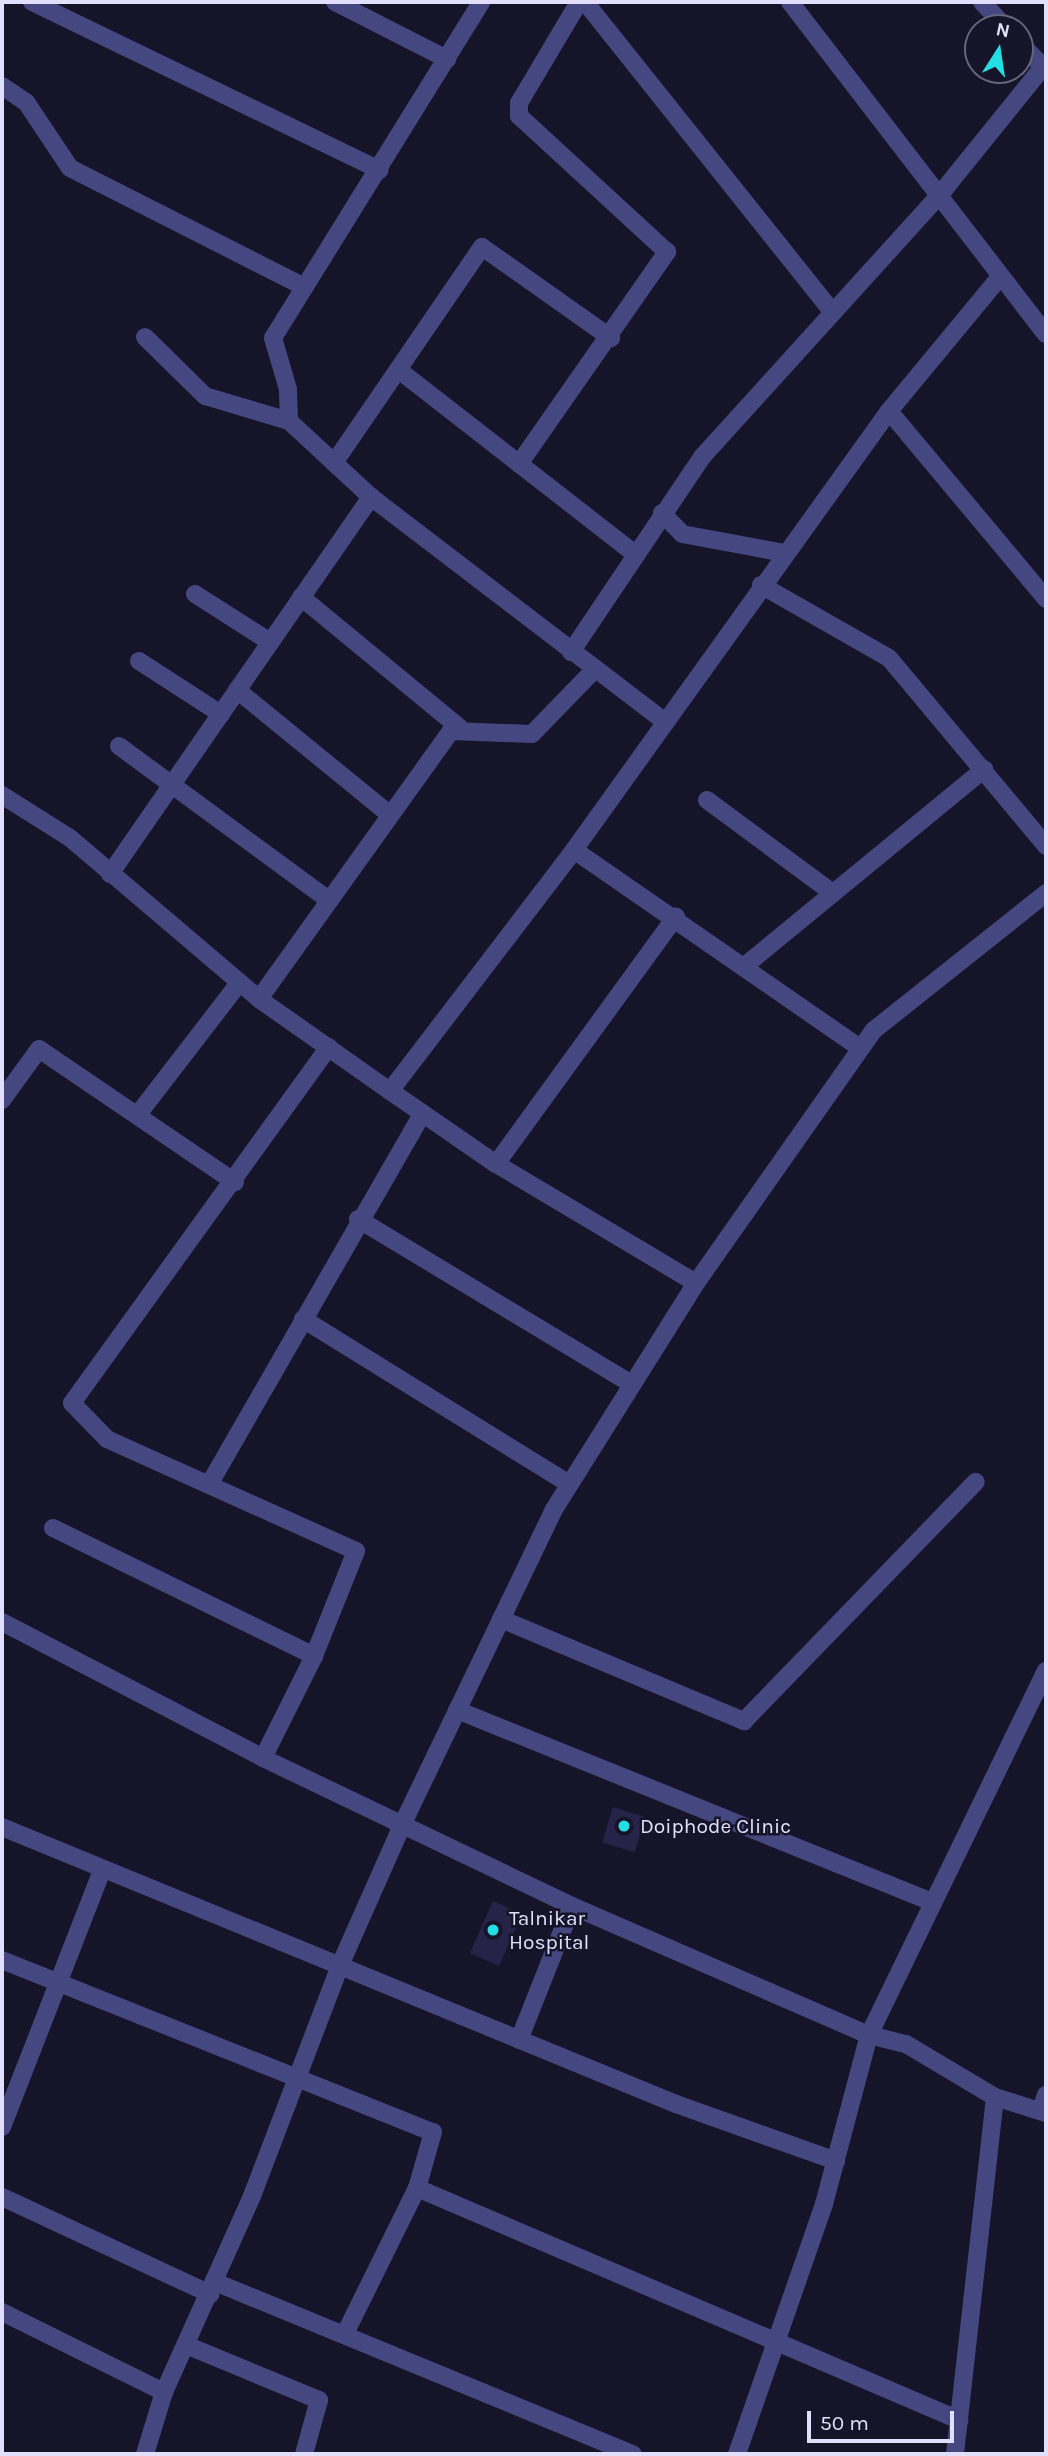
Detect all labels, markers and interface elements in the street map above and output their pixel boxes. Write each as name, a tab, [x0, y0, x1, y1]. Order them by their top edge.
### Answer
north arrow	[964, 14, 1034, 84]
text: N	[994, 18, 1012, 43]
place label: Doiphode Clinic	[640, 1813, 791, 1839]
marker: Doiphode Clinic	[614, 1816, 634, 1836]
place label: Talnikar Hospital	[509, 1905, 589, 1955]
marker: Talnikar Hospital	[483, 1920, 503, 1940]
scale bar	[810, 2396, 957, 2440]
text: 50 m	[820, 2411, 869, 2435]

